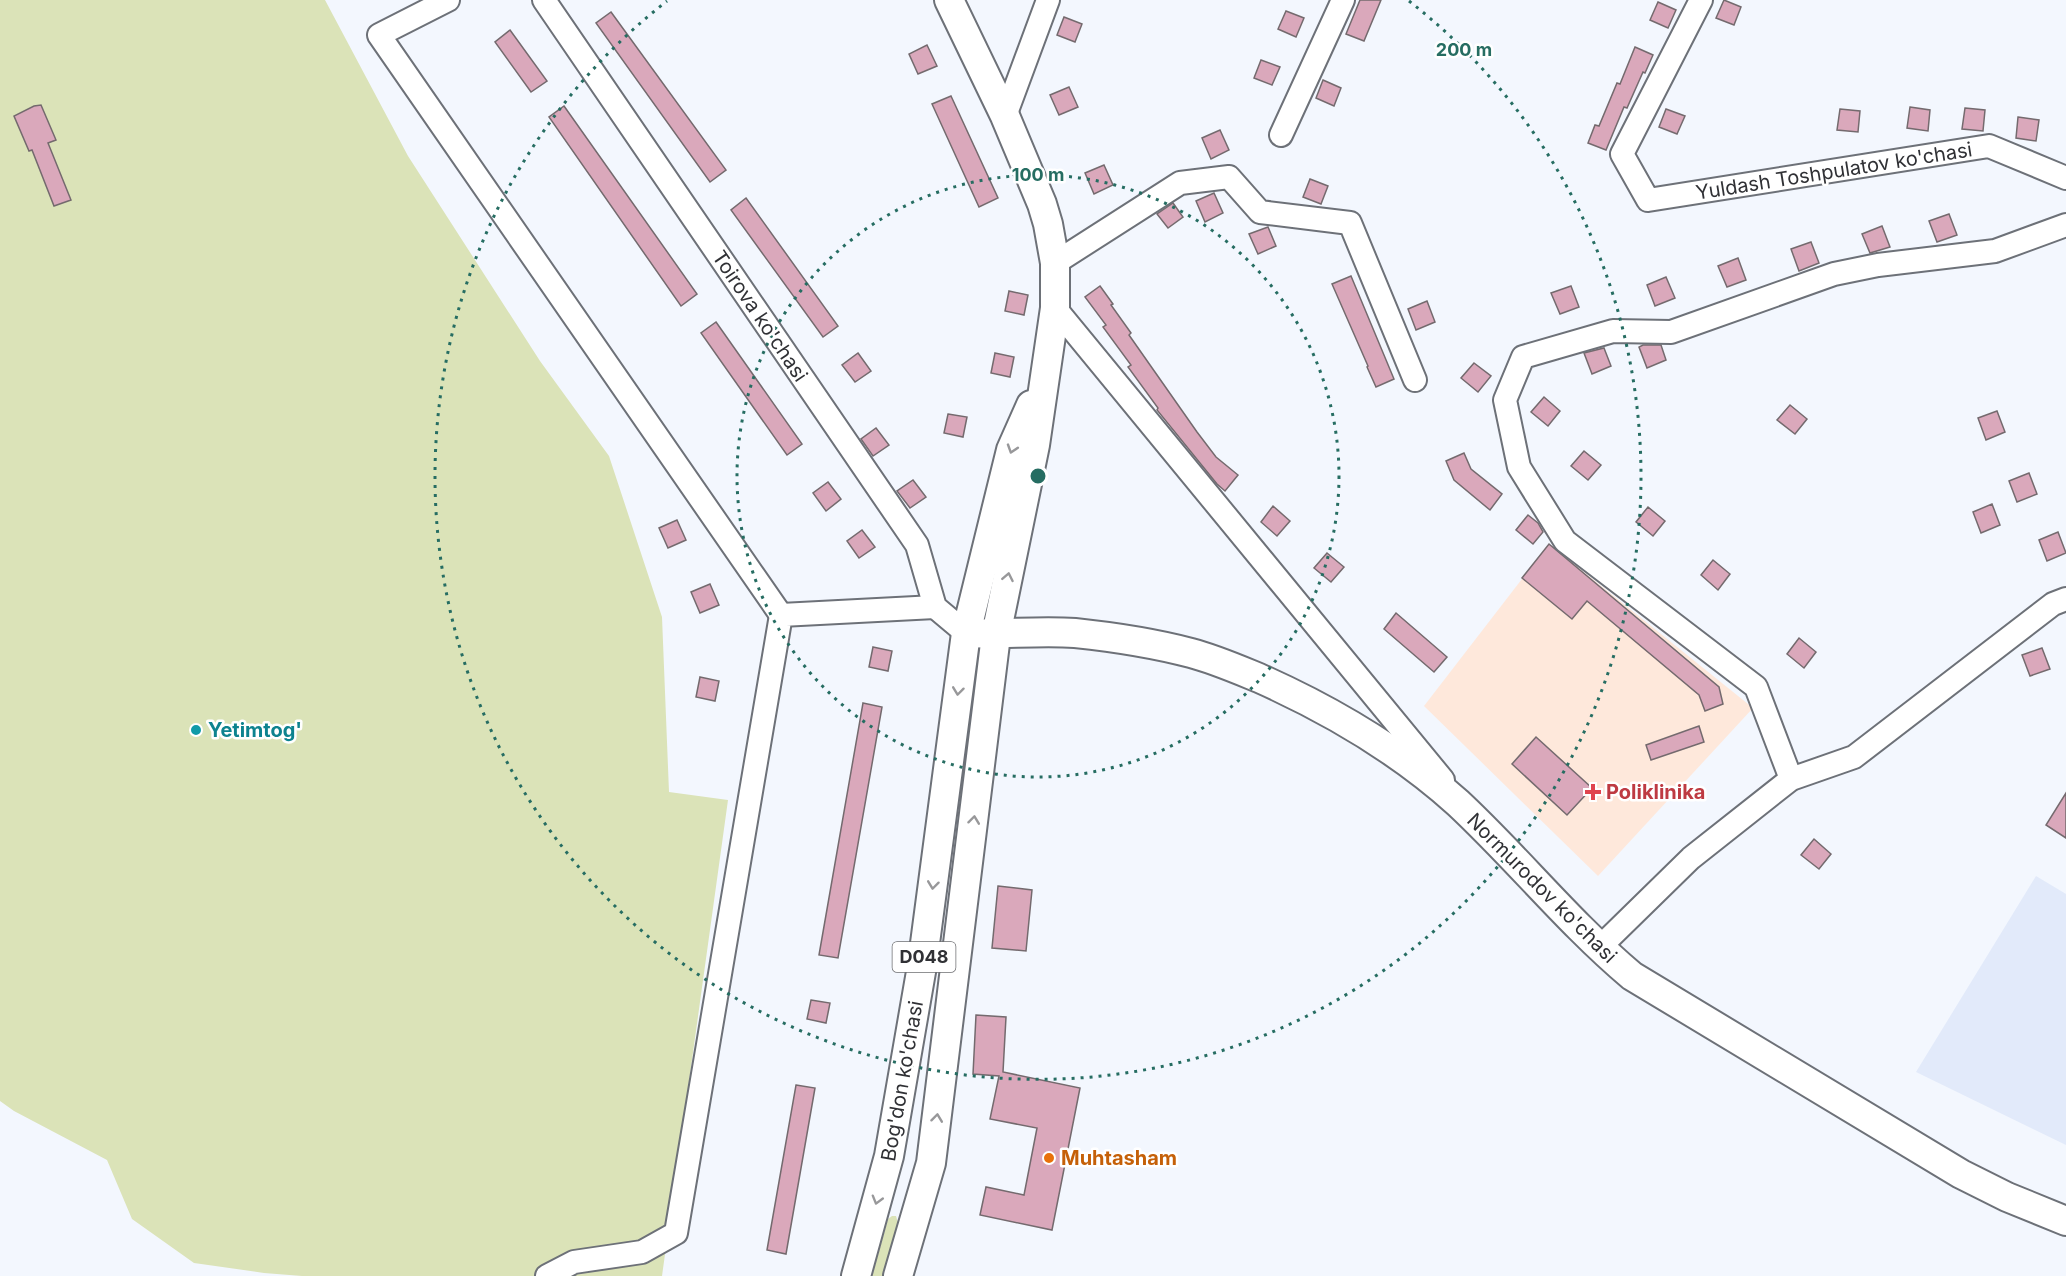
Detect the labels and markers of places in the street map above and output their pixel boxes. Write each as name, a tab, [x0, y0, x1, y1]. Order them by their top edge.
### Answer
centre of rings	[1028, 466, 1048, 486]
place label: Yetimtog'	[208, 718, 302, 742]
marker: Yetimtog'	[189, 723, 203, 737]
place label: Poliklinika	[1606, 780, 1705, 804]
marker: Poliklinika	[1584, 783, 1602, 801]
place label: Muhtasham	[1061, 1146, 1177, 1170]
marker: Muhtasham	[1042, 1151, 1056, 1165]

